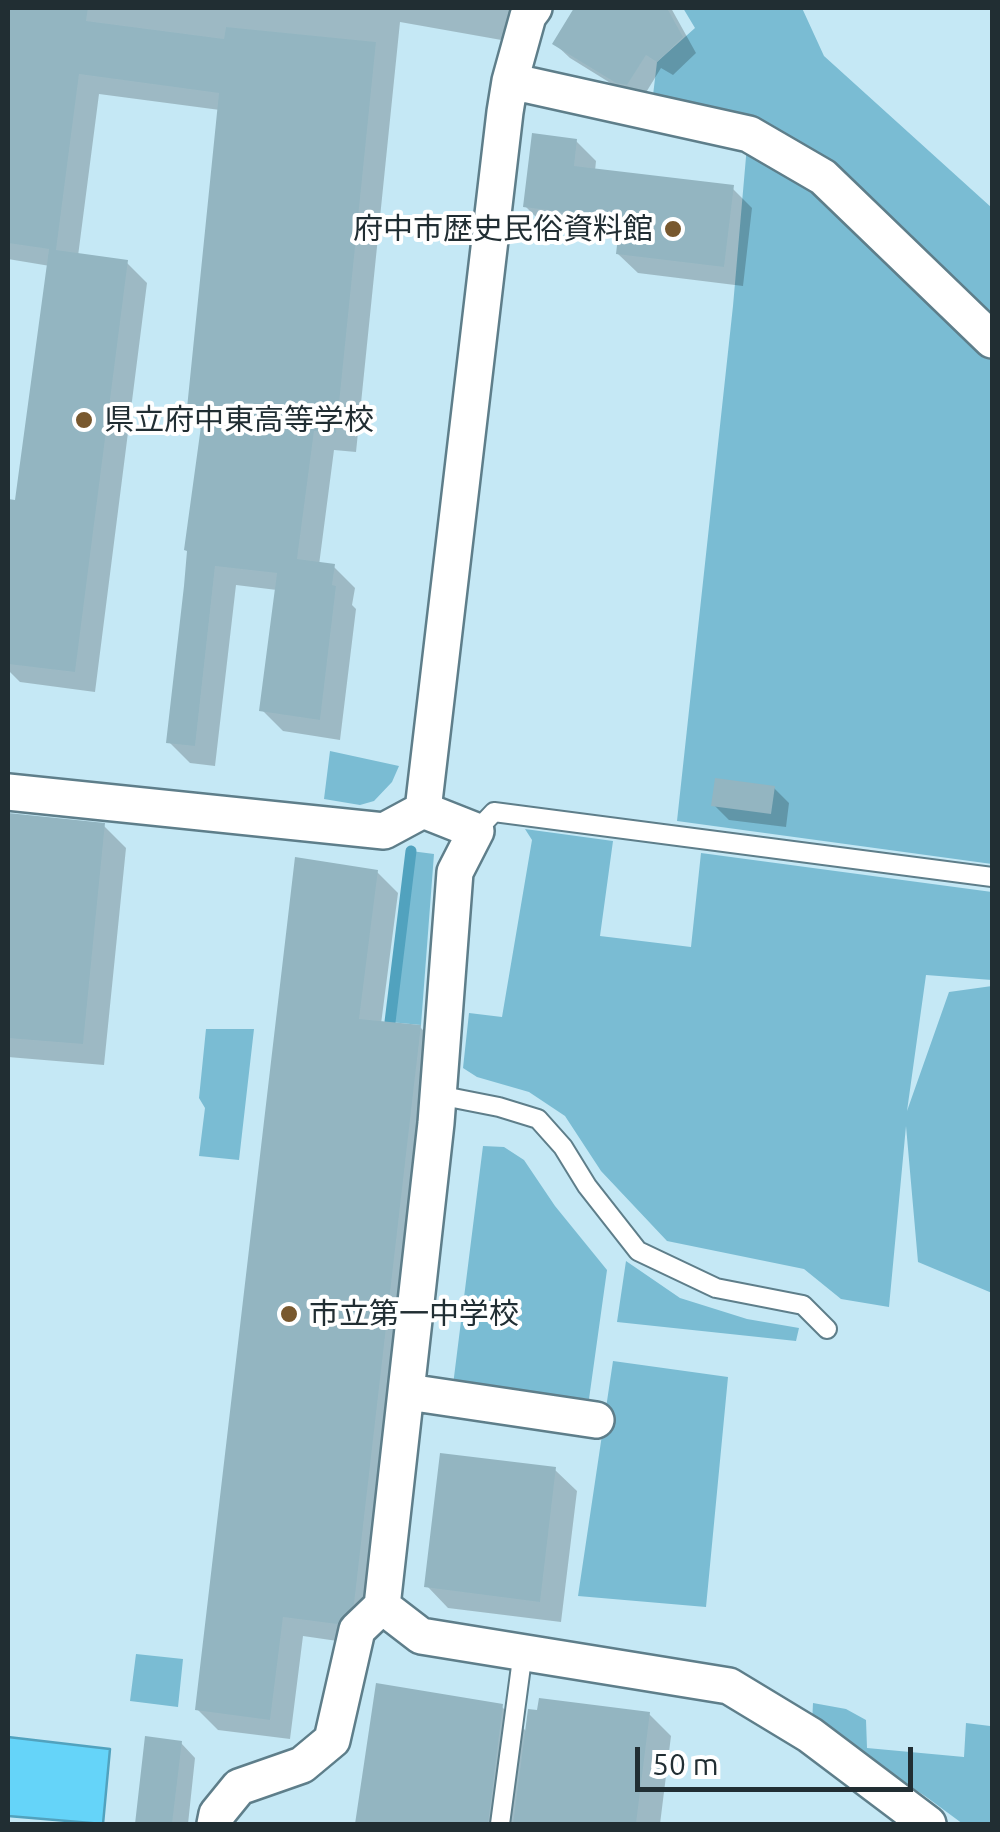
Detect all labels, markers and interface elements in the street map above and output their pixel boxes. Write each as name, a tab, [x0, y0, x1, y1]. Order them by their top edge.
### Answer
place label: 府中市歴史民俗資料館	[353, 211, 653, 247]
marker: 府中市歴史民俗資料館	[662, 218, 684, 240]
place label: 県立府中東高等学校	[104, 402, 374, 438]
marker: 県立府中東高等学校	[73, 409, 95, 431]
place label: 市立第一中学校	[309, 1296, 519, 1332]
marker: 市立第一中学校	[278, 1303, 300, 1325]
scale bar	[640, 1727, 918, 1789]
text: 50 m	[652, 1747, 719, 1781]

